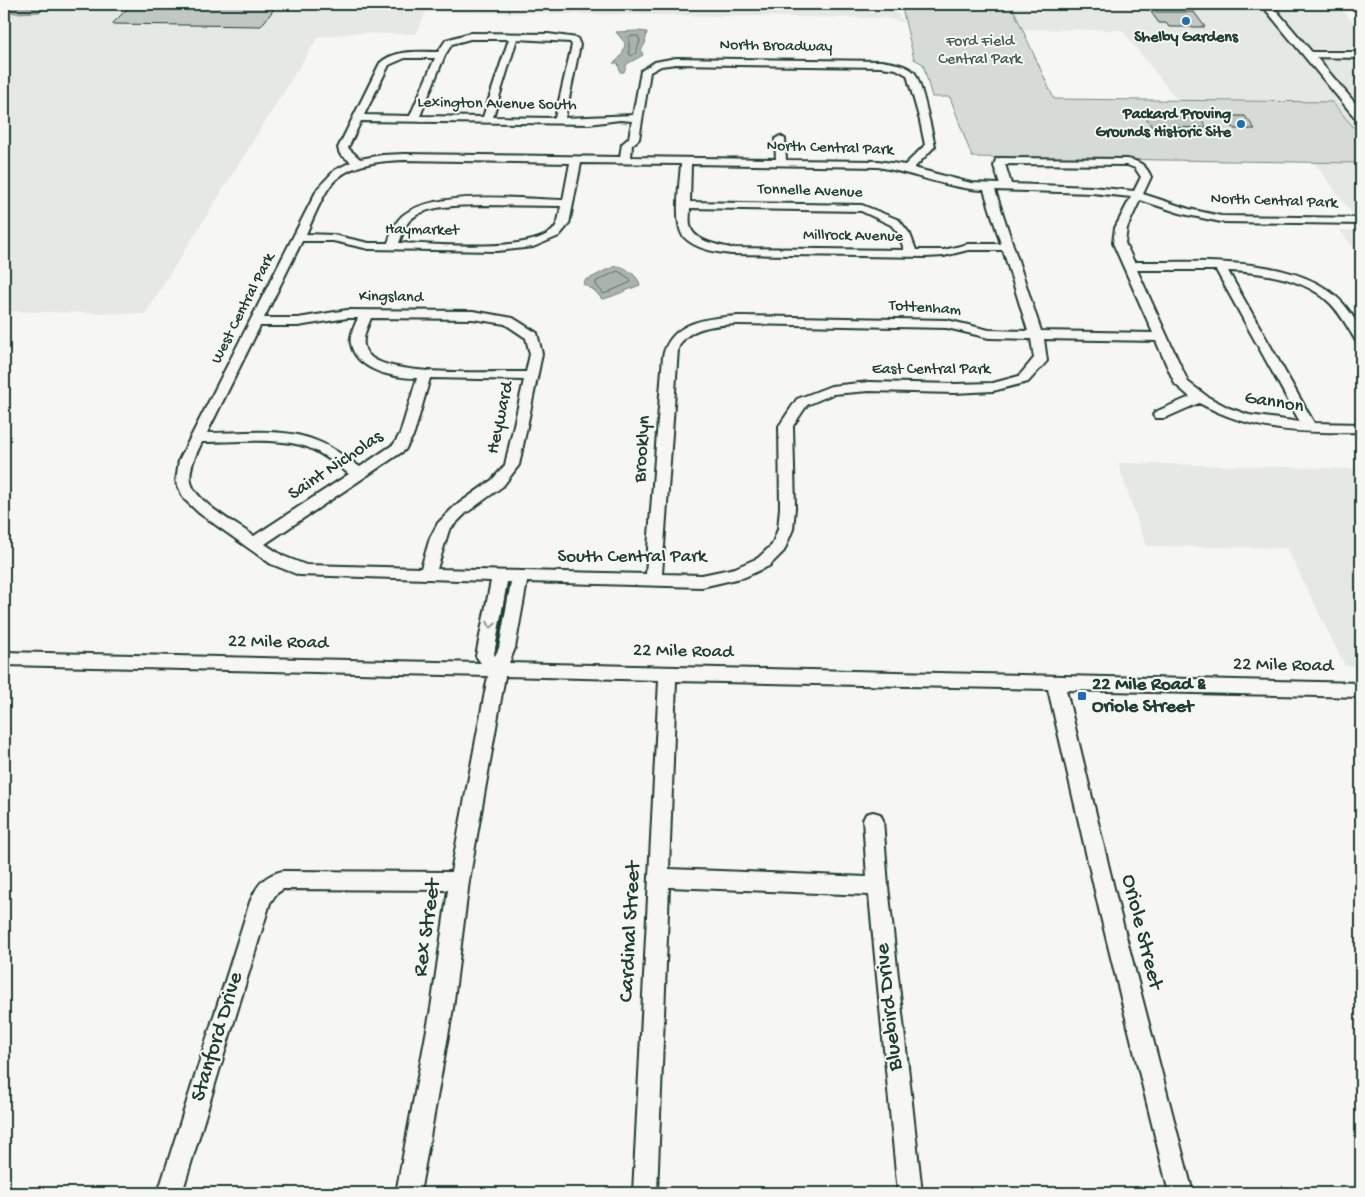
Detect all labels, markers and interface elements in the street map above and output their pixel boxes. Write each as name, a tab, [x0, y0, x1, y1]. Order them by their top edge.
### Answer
marker: Shelby Gardens	[1180, 15, 1192, 27]
place label: Shelby Gardens	[1134, 29, 1239, 48]
park label: Ford Field Central Park	[938, 33, 1024, 70]
street label: North Broadway	[719, 37, 833, 57]
street label: Lexington Avenue South	[417, 94, 577, 116]
place label: Packard Proving Grounds Historic Site	[1095, 106, 1232, 143]
marker: Packard Proving Grounds Historic Site	[1235, 118, 1247, 130]
street label: North Central Park	[766, 137, 896, 161]
street label: Tonnelle Avenue	[756, 181, 864, 203]
street label: North Central Park	[1210, 190, 1340, 214]
street label: Haymarket	[385, 221, 460, 241]
street label: Millrock Avenue	[803, 227, 904, 247]
street label: West Central Park	[208, 249, 281, 367]
street label: Kingsland	[359, 288, 425, 308]
street label: Tottenham	[887, 297, 962, 321]
street label: East Central Park	[872, 361, 992, 380]
street label: Heyward	[482, 378, 520, 456]
street label: Gannon	[1243, 387, 1305, 419]
street label: Brooklyn	[629, 415, 657, 484]
street label: Saint Nicholas	[284, 425, 389, 506]
street label: South Central Park	[557, 546, 708, 569]
one-way arrow	[486, 620, 497, 629]
street label: 22 Mile Road	[228, 631, 330, 655]
street label: 22 Mile Road	[633, 640, 735, 664]
street label: 22 Mile Road	[1233, 654, 1335, 678]
place label: 22 Mile Road & Oriole Street	[1092, 674, 1206, 719]
marker: 22 Mile Road & Oriole Street	[1076, 690, 1088, 702]
street label: Cardinal Street	[614, 859, 648, 1003]
street label: Oriole Street	[1114, 872, 1168, 994]
street label: Rex Street	[408, 876, 448, 978]
street label: Bluebird Drive	[870, 941, 910, 1073]
street label: Stanford Drive	[186, 969, 250, 1105]

